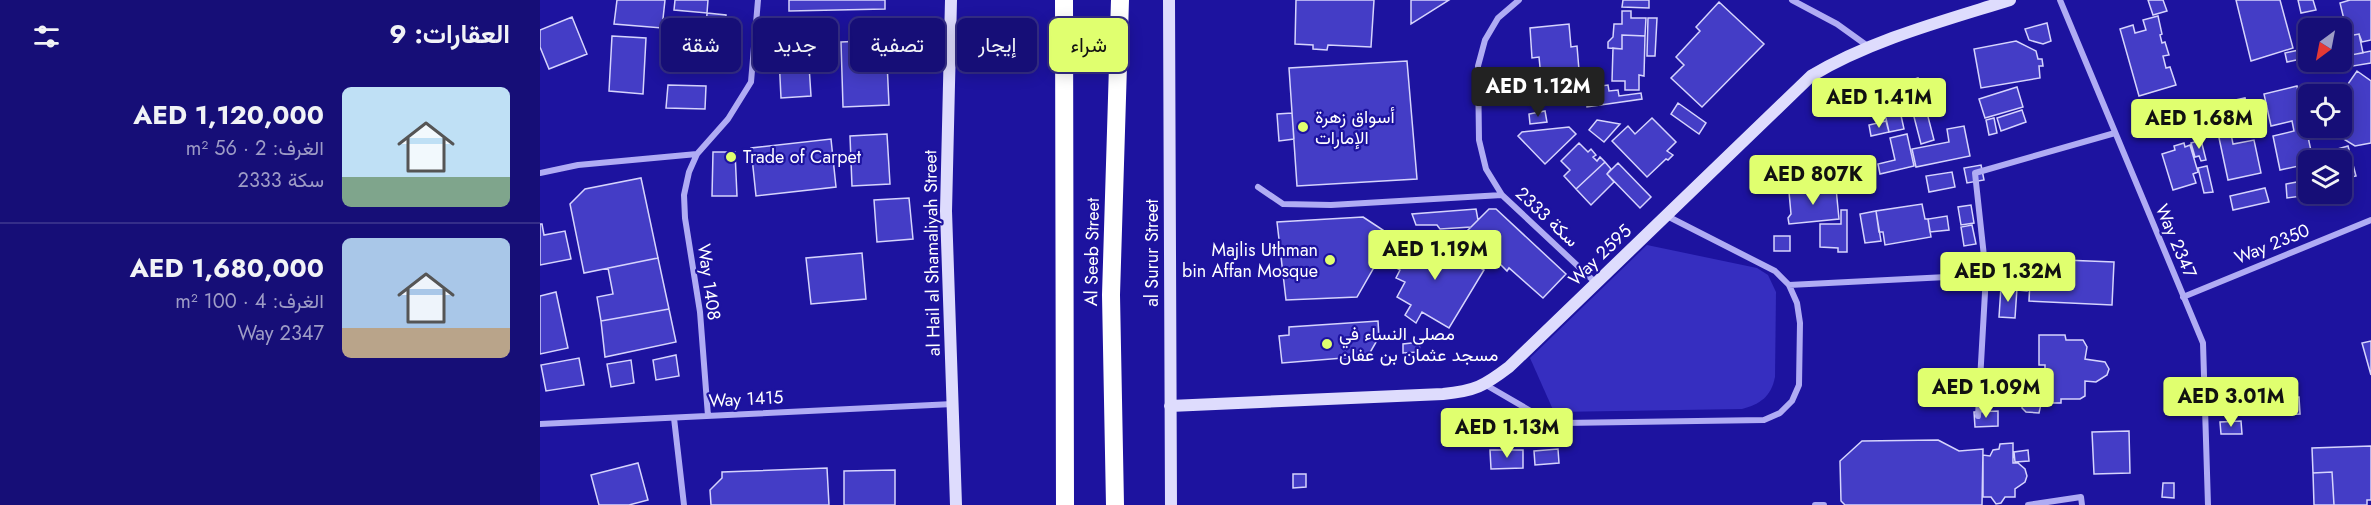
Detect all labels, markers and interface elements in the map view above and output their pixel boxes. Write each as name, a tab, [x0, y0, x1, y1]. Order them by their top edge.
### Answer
text: العقارات: 9	[389, 15, 510, 53]
chip: شقة	[661, 18, 741, 72]
chip: جديد	[753, 18, 838, 72]
chip: تصفية	[850, 18, 945, 72]
chip: إيجار	[957, 18, 1037, 72]
chip: شراء	[1049, 18, 1128, 72]
north arrow	[2298, 18, 2352, 72]
map controls	[2298, 18, 2352, 204]
icon: filters	[30, 20, 63, 53]
pin: AED 1.12M	[1469, 67, 1607, 118]
text: AED 1.12M	[1485, 72, 1591, 101]
pin: AED 1.41M	[1810, 78, 1948, 129]
text: AED 1.41M	[1826, 83, 1932, 112]
button: locate	[2298, 84, 2352, 138]
text: AED 1,120,000	[133, 96, 324, 134]
pin: AED 1.68M	[2130, 99, 2268, 150]
place label: أسواق زهرة الإمارات	[1315, 104, 1395, 151]
text: AED 1.68M	[2145, 104, 2253, 133]
icon: home	[390, 111, 462, 183]
marker: أسواق زهرة الإمارات	[1296, 120, 1310, 134]
text: الغرف: 2 · 56 m²	[186, 134, 324, 163]
place label: Trade of Carpet	[743, 144, 862, 170]
street label: al Hail al Shamaliyah Street	[917, 149, 947, 356]
marker: Trade of Carpet	[724, 150, 738, 164]
button: layers	[2298, 150, 2352, 204]
pin: AED 807K	[1751, 155, 1875, 206]
text: AED 807K	[1763, 160, 1863, 189]
text: سكة 2333	[238, 166, 324, 195]
street label: سكة 2333	[1510, 181, 1584, 253]
street label: Al Seeb Street	[1078, 197, 1106, 306]
street label: al Surur Street	[1139, 198, 1165, 307]
street label: Way 2347	[2149, 200, 2203, 282]
street label: Way 2350	[2231, 217, 2314, 271]
street label: Way 2595	[1563, 218, 1637, 292]
pin: AED 1.19M	[1366, 230, 1504, 281]
text: AED 1.19M	[1382, 235, 1488, 264]
place label: Majlis Uthman bin Affan Mosque	[1182, 237, 1318, 284]
street label: Way 1408	[691, 242, 727, 322]
text: AED 1,680,000	[130, 249, 324, 287]
pin: AED 1.32M	[1939, 252, 2077, 303]
marker: Majlis Uthman bin Affan Mosque	[1323, 253, 1337, 267]
text: AED 1.32M	[1954, 257, 2062, 286]
icon: home	[390, 262, 462, 334]
text: الغرف: 4 · 100 m²	[175, 287, 324, 316]
text: Way 2347	[237, 319, 324, 348]
place label: مصلى النساء في مسجد عثمان بن عفان	[1339, 321, 1498, 368]
marker: مصلى النساء في مسجد عثمان بن عفان	[1320, 337, 1334, 351]
pin: AED 1.09M	[1917, 368, 2055, 419]
text: AED 1.09M	[1932, 373, 2040, 402]
pin: AED 3.01M	[2162, 377, 2300, 428]
text: AED 3.01M	[2177, 382, 2285, 411]
street label: Way 1415	[708, 384, 784, 414]
pin: AED 1.13M	[1438, 408, 1576, 459]
text: AED 1.13M	[1455, 413, 1559, 442]

